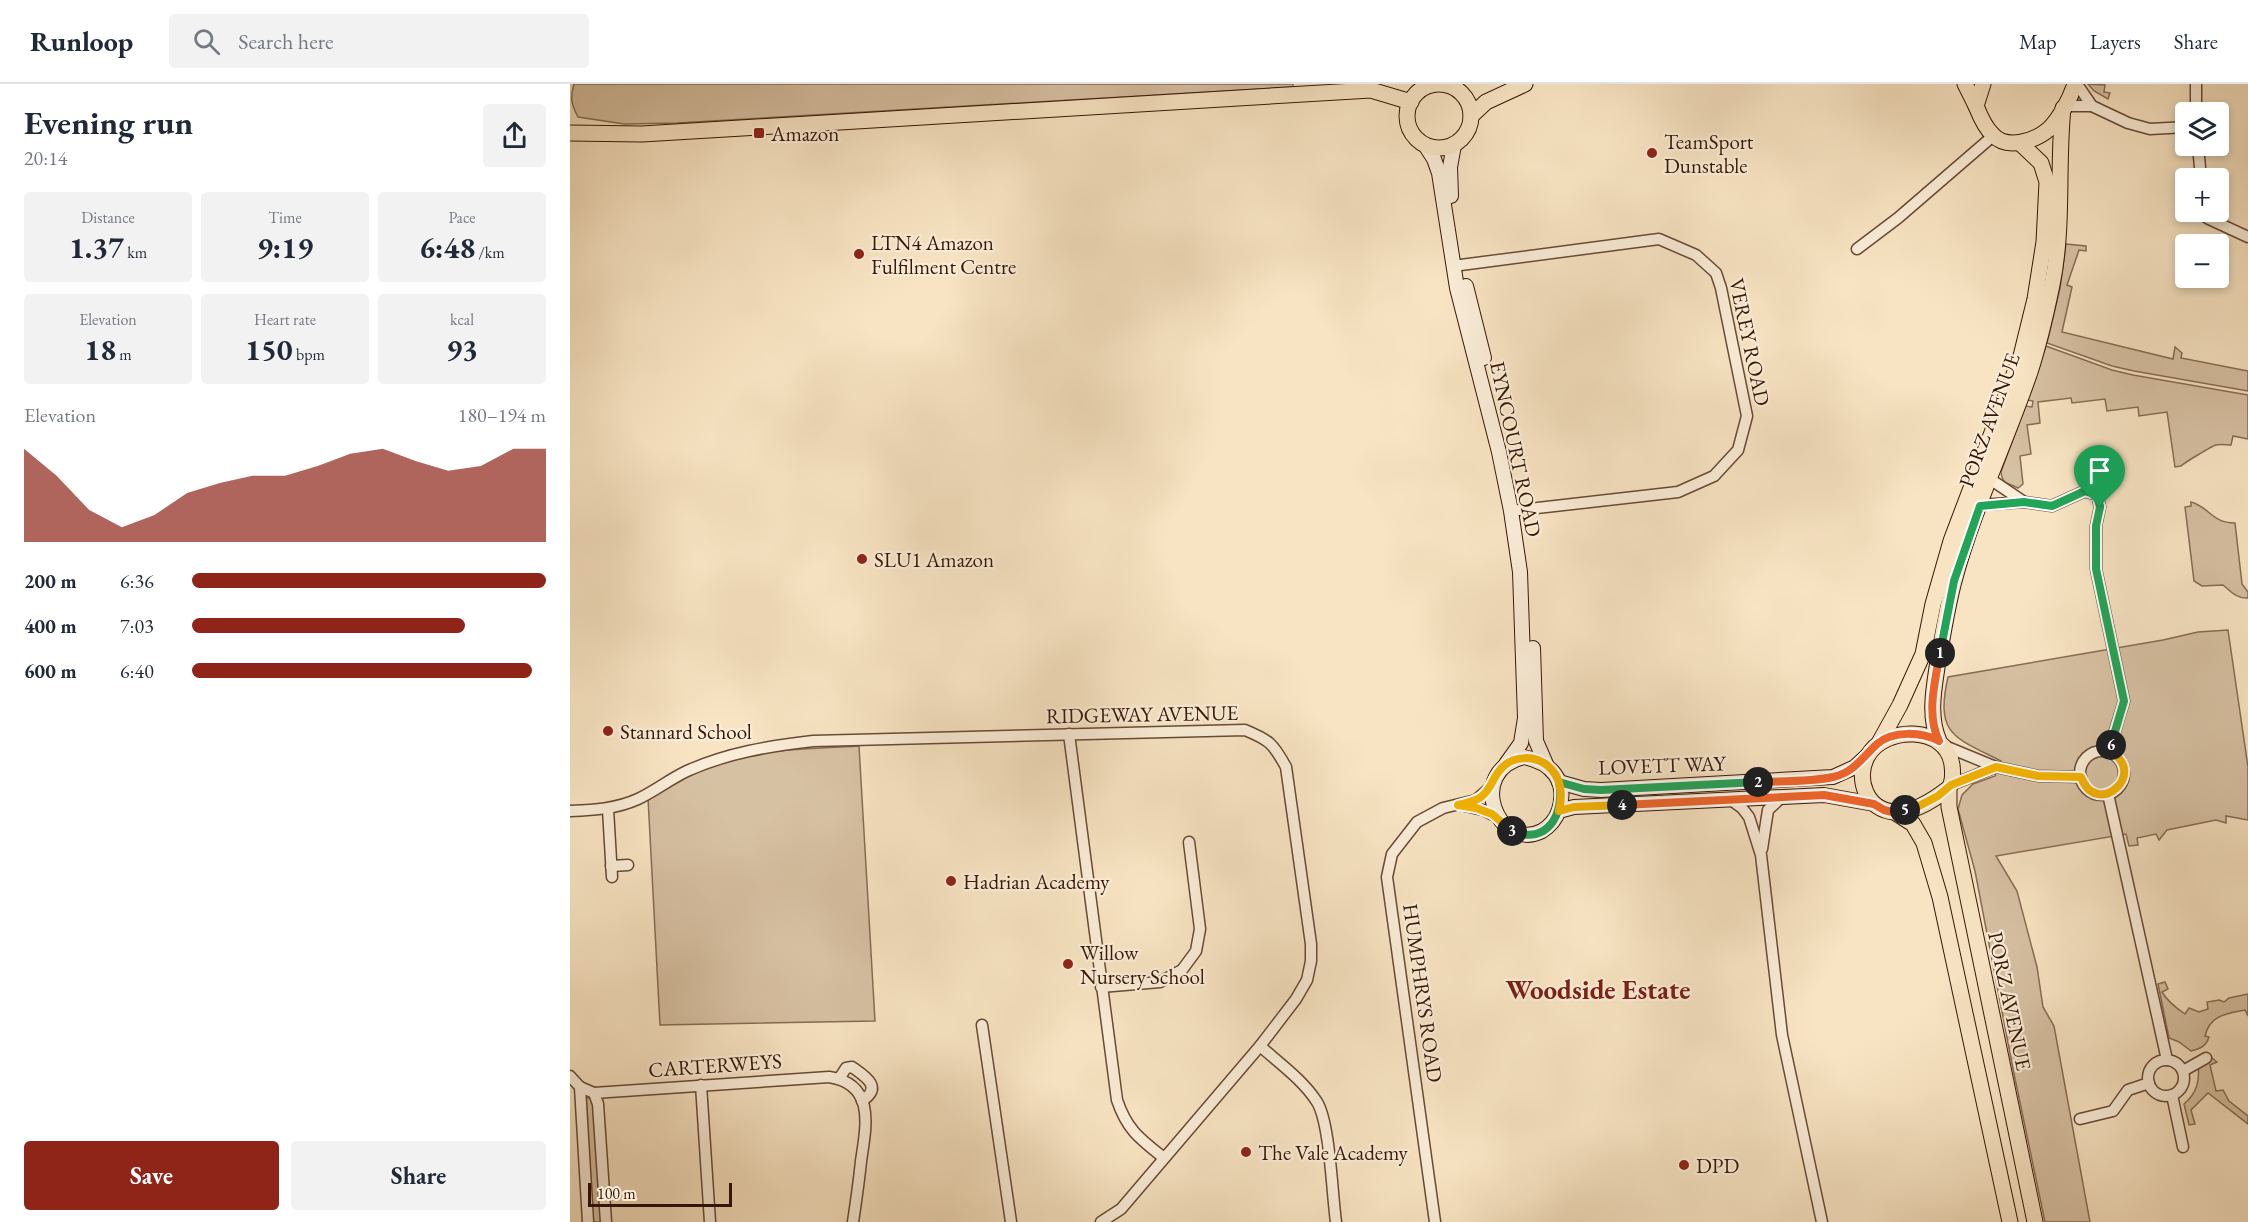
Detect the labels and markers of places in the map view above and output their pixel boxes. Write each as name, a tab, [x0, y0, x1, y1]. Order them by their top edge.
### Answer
place label: Amazon	[770, 120, 839, 147]
marker: Amazon	[752, 126, 766, 140]
place label: TeamSport Dunstable	[1664, 128, 1754, 179]
marker: TeamSport Dunstable	[1645, 146, 1659, 160]
place label: LTN4 Amazon Fulfilment Centre	[871, 229, 1016, 280]
marker: LTN4 Amazon Fulfilment Centre	[852, 247, 866, 261]
pin	[2074, 445, 2125, 507]
place label: SLU1 Amazon	[874, 546, 994, 573]
marker: SLU1 Amazon	[855, 552, 869, 566]
pin: 1	[1925, 638, 1955, 668]
place label: Stannard School	[620, 718, 752, 745]
marker: Stannard School	[601, 724, 615, 738]
pin: 6	[2096, 730, 2126, 760]
pin: 2	[1743, 767, 1773, 797]
pin: 4	[1607, 790, 1637, 820]
pin: 5	[1890, 795, 1920, 825]
pin: 3	[1497, 816, 1527, 846]
place label: Hadrian Academy	[963, 868, 1110, 895]
marker: Hadrian Academy	[944, 874, 958, 888]
place label: Willow Nursery School	[1080, 939, 1205, 990]
marker: Willow Nursery School	[1061, 957, 1075, 971]
place label: The Vale Academy	[1258, 1139, 1409, 1166]
marker: The Vale Academy	[1239, 1145, 1253, 1159]
place label: DPD	[1696, 1152, 1739, 1179]
marker: DPD	[1677, 1158, 1691, 1172]

